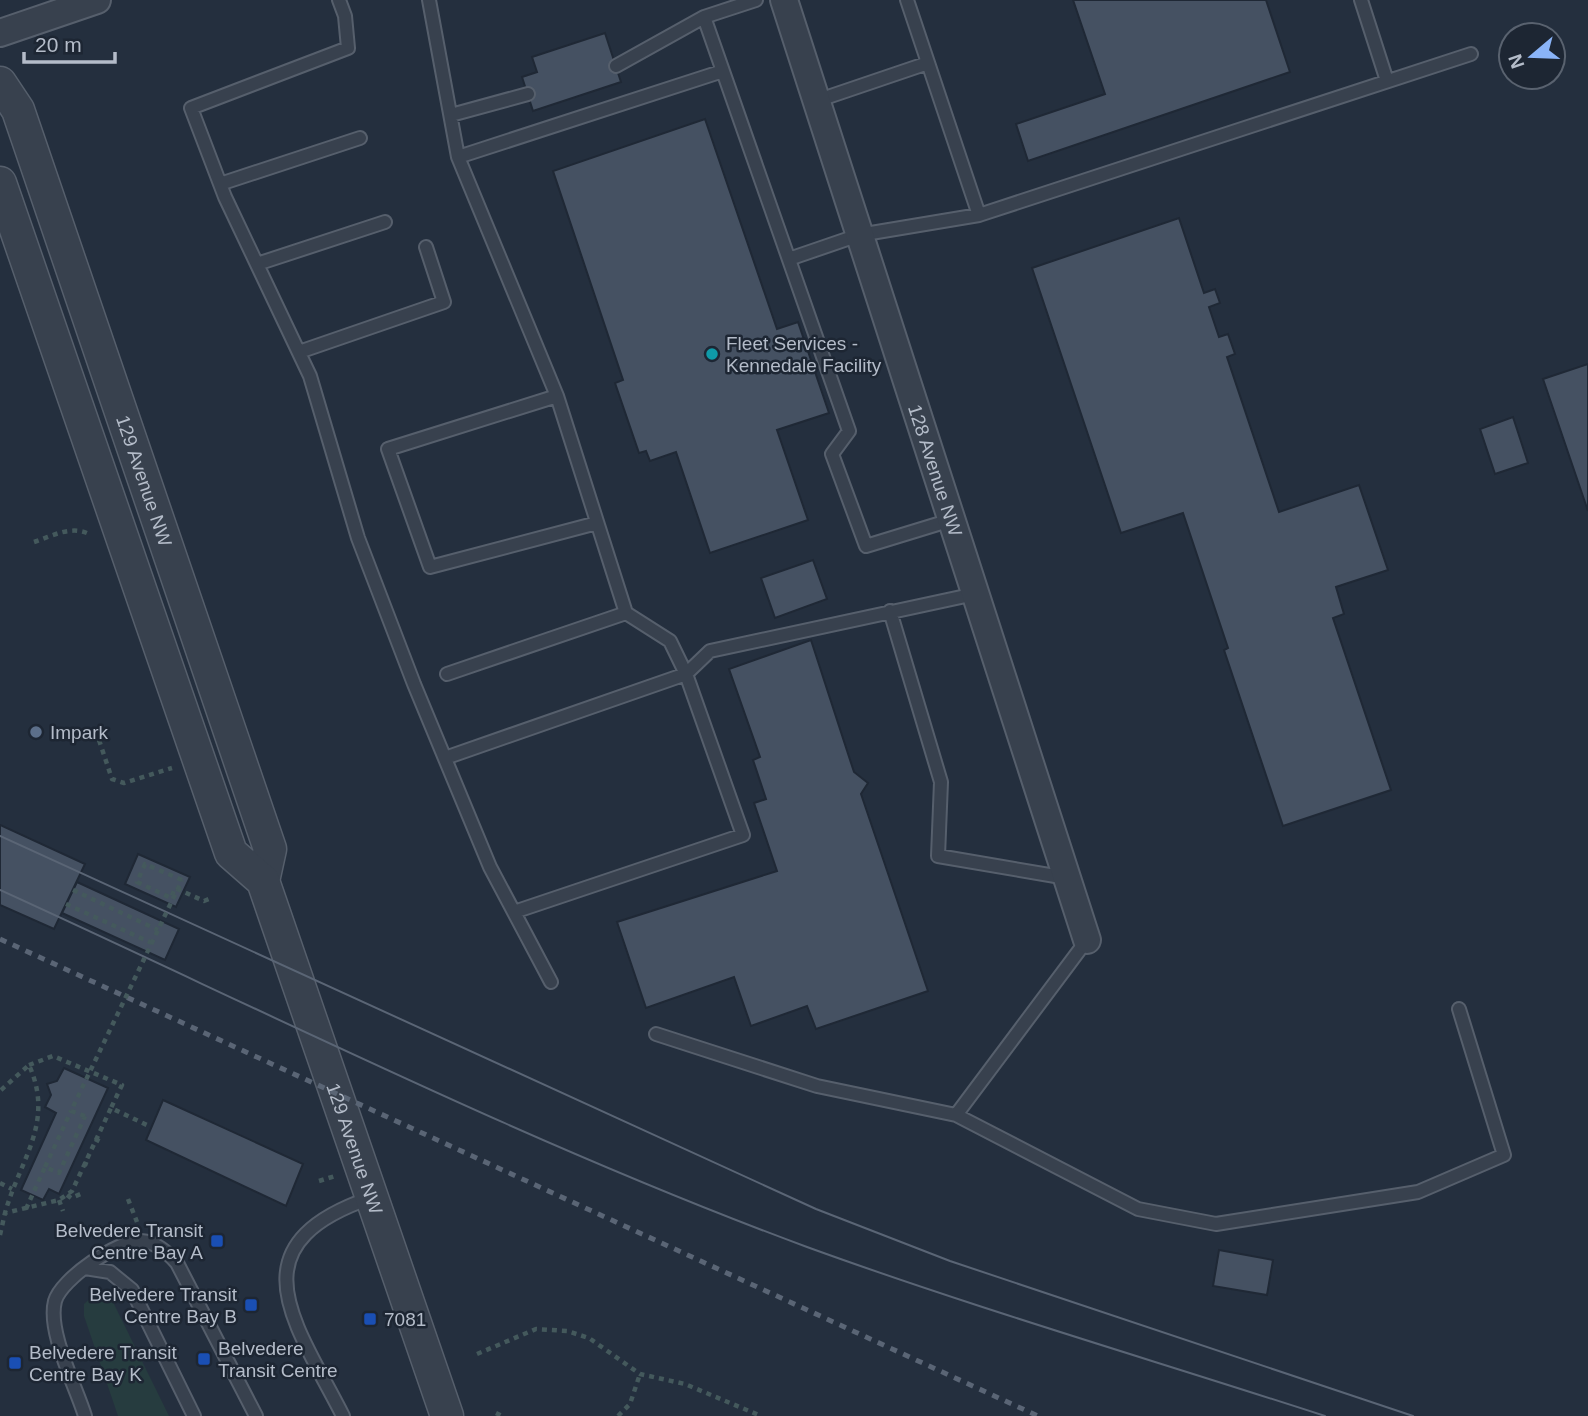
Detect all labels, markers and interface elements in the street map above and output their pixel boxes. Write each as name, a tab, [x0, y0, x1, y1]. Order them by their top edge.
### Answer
scale bar	[24, 21, 116, 65]
north arrow	[1497, 21, 1567, 91]
text: 20 m	[35, 33, 82, 56]
text: N	[1504, 51, 1529, 71]
place label: Fleet Services - Kennedale Facility	[726, 333, 882, 376]
marker: Fleet Services - Kennedale Facility	[704, 346, 720, 362]
street label: 128 Avenue NW	[904, 402, 966, 539]
street label: 129 Avenue NW	[112, 412, 176, 549]
place label: Impark	[50, 722, 109, 743]
marker: Impark	[28, 724, 44, 740]
street label: 129 Avenue NW	[322, 1080, 387, 1217]
place label: Belvedere Transit Centre Bay A	[55, 1220, 204, 1263]
marker: Belvedere Transit Centre Bay A	[209, 1233, 225, 1249]
place label: Belvedere Transit Centre Bay B	[89, 1284, 238, 1327]
marker: Belvedere Transit Centre Bay B	[243, 1297, 259, 1313]
place label: 7081	[384, 1309, 426, 1330]
marker: 7081	[362, 1311, 378, 1327]
place label: Belvedere Transit Centre	[218, 1338, 338, 1381]
place label: Belvedere Transit Centre Bay K	[29, 1342, 178, 1385]
marker: Belvedere Transit Centre	[196, 1351, 212, 1367]
marker: Belvedere Transit Centre Bay K	[7, 1355, 23, 1371]

